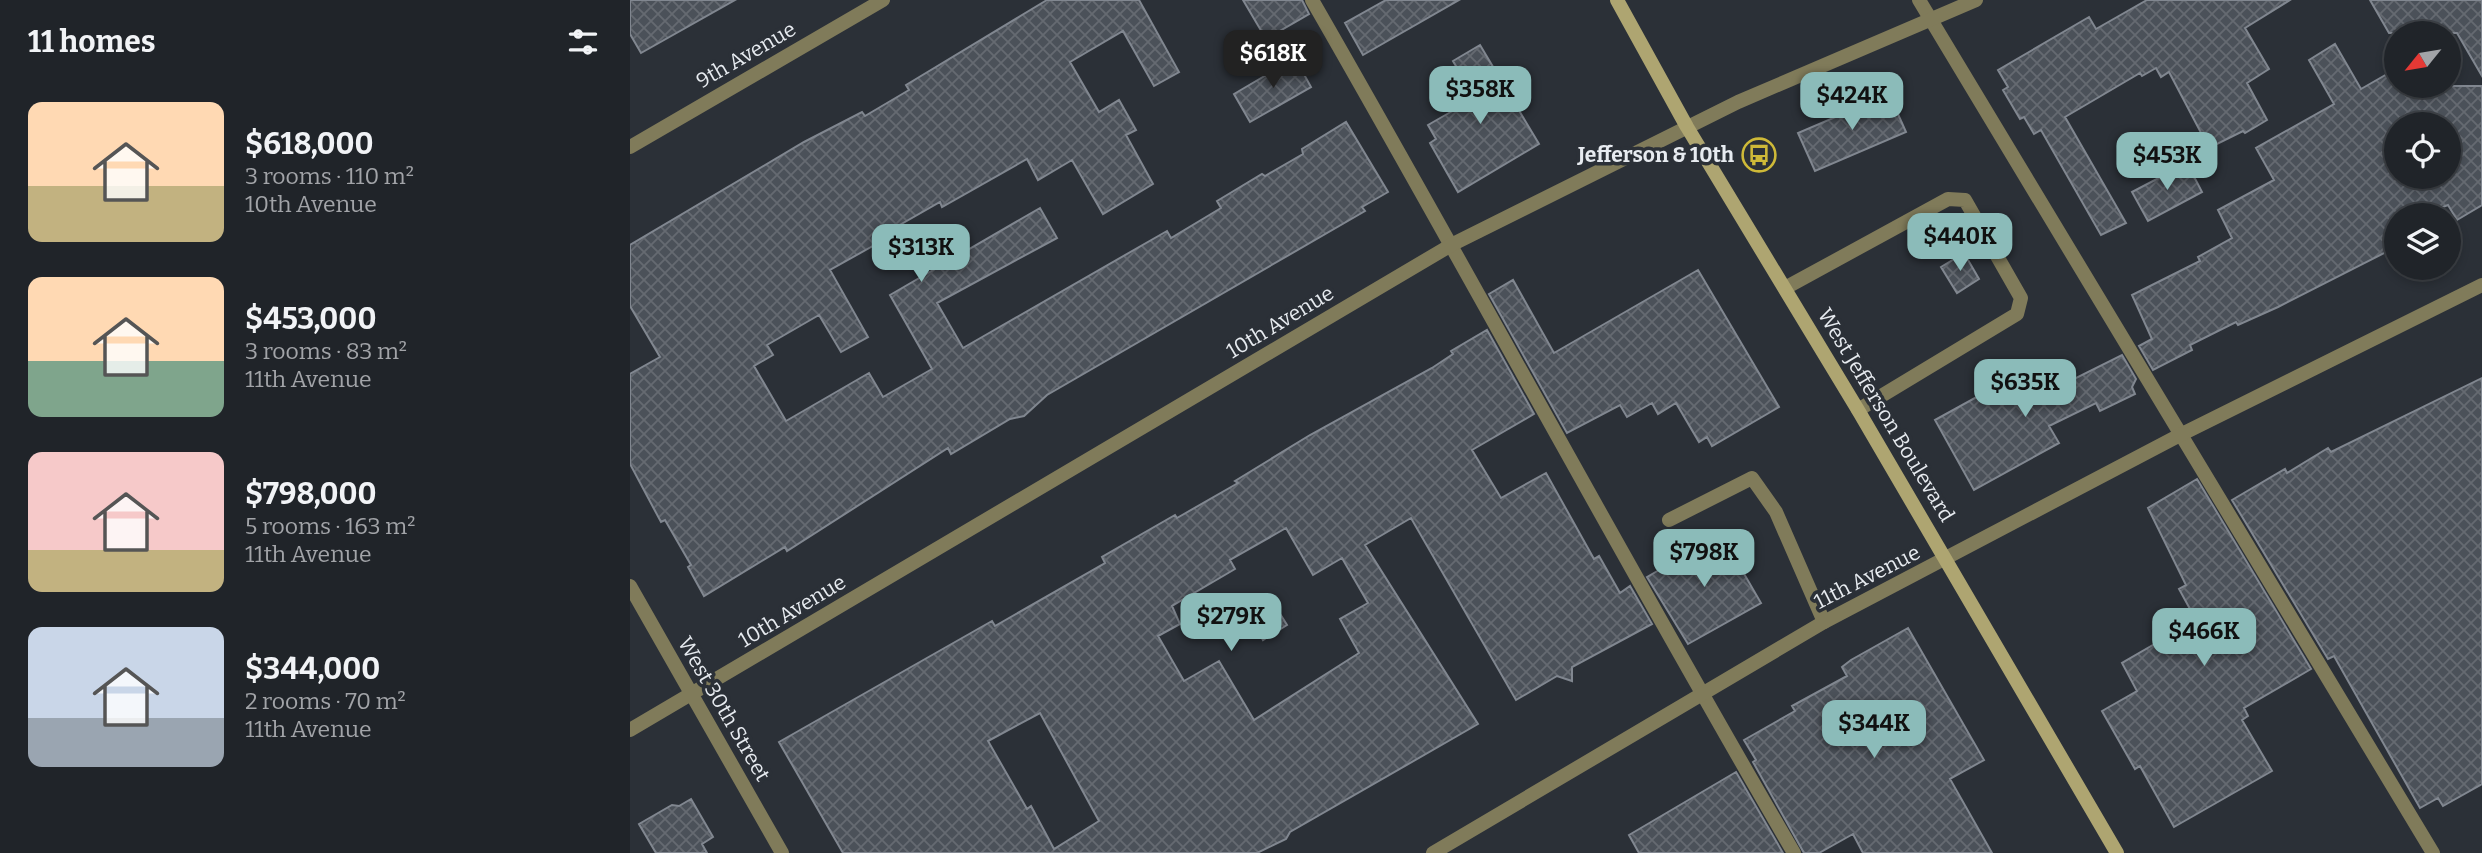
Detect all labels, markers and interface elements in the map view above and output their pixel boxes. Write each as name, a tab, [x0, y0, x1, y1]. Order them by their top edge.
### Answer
street label: 9th Avenue	[692, 16, 800, 94]
north arrow	[2384, 21, 2460, 98]
map controls	[2384, 21, 2461, 280]
icon: filters	[564, 23, 602, 61]
text: 11 homes	[28, 24, 156, 60]
pin: $618K	[1224, 31, 1322, 90]
text: $618K	[1239, 39, 1307, 67]
pin: $358K	[1431, 66, 1529, 126]
pin: $424K	[1803, 72, 1901, 132]
text: $358K	[1445, 75, 1515, 103]
text: $424K	[1816, 81, 1888, 109]
button: locate	[2384, 112, 2461, 189]
text: $618,000	[245, 126, 374, 162]
icon: home	[84, 130, 168, 214]
pin: $453K	[2118, 132, 2216, 192]
bus stop icon: Jefferson & 10th	[1740, 136, 1778, 174]
text: $453K	[2132, 141, 2202, 169]
place label: Jefferson & 10th	[1577, 142, 1735, 168]
text: 3 rooms · 110 m²	[245, 162, 414, 190]
text: 10th Avenue	[245, 190, 377, 218]
button: layers	[2384, 203, 2461, 280]
pin: $440K	[1911, 214, 2009, 273]
text: $440K	[1923, 222, 1997, 250]
pin: $313K	[872, 224, 970, 284]
text: $313K	[888, 233, 954, 261]
street label: 10th Avenue	[1222, 280, 1338, 364]
text: $453,000	[245, 301, 376, 337]
street label: West Jefferson Boulevard	[1812, 304, 1960, 526]
icon: home	[84, 305, 168, 389]
text: 3 rooms · 83 m²	[245, 337, 407, 365]
pin: $635K	[1976, 360, 2074, 419]
text: 11th Avenue	[245, 365, 372, 393]
text: $635K	[1990, 368, 2060, 396]
text: $798,000	[245, 476, 377, 512]
icon: home	[84, 480, 168, 564]
text: 5 rooms · 163 m²	[245, 512, 415, 540]
pin: $798K	[1655, 530, 1753, 589]
text: $798K	[1669, 538, 1739, 566]
street label: 11th Avenue	[1810, 539, 1924, 615]
text: 11th Avenue	[245, 540, 372, 568]
street label: 10th Avenue	[734, 569, 850, 653]
pin: $279K	[1182, 594, 1280, 653]
text: $279K	[1196, 602, 1266, 630]
pin: $466K	[2155, 608, 2253, 668]
text: $466K	[2168, 617, 2240, 645]
street label: West 30th Street	[672, 632, 776, 786]
text: $344,000	[245, 651, 380, 687]
icon: home	[84, 655, 168, 739]
text: 2 rooms · 70 m²	[245, 687, 406, 715]
pin: $344K	[1825, 700, 1923, 760]
text: $344K	[1838, 709, 1910, 737]
text: 11th Avenue	[245, 715, 372, 743]

